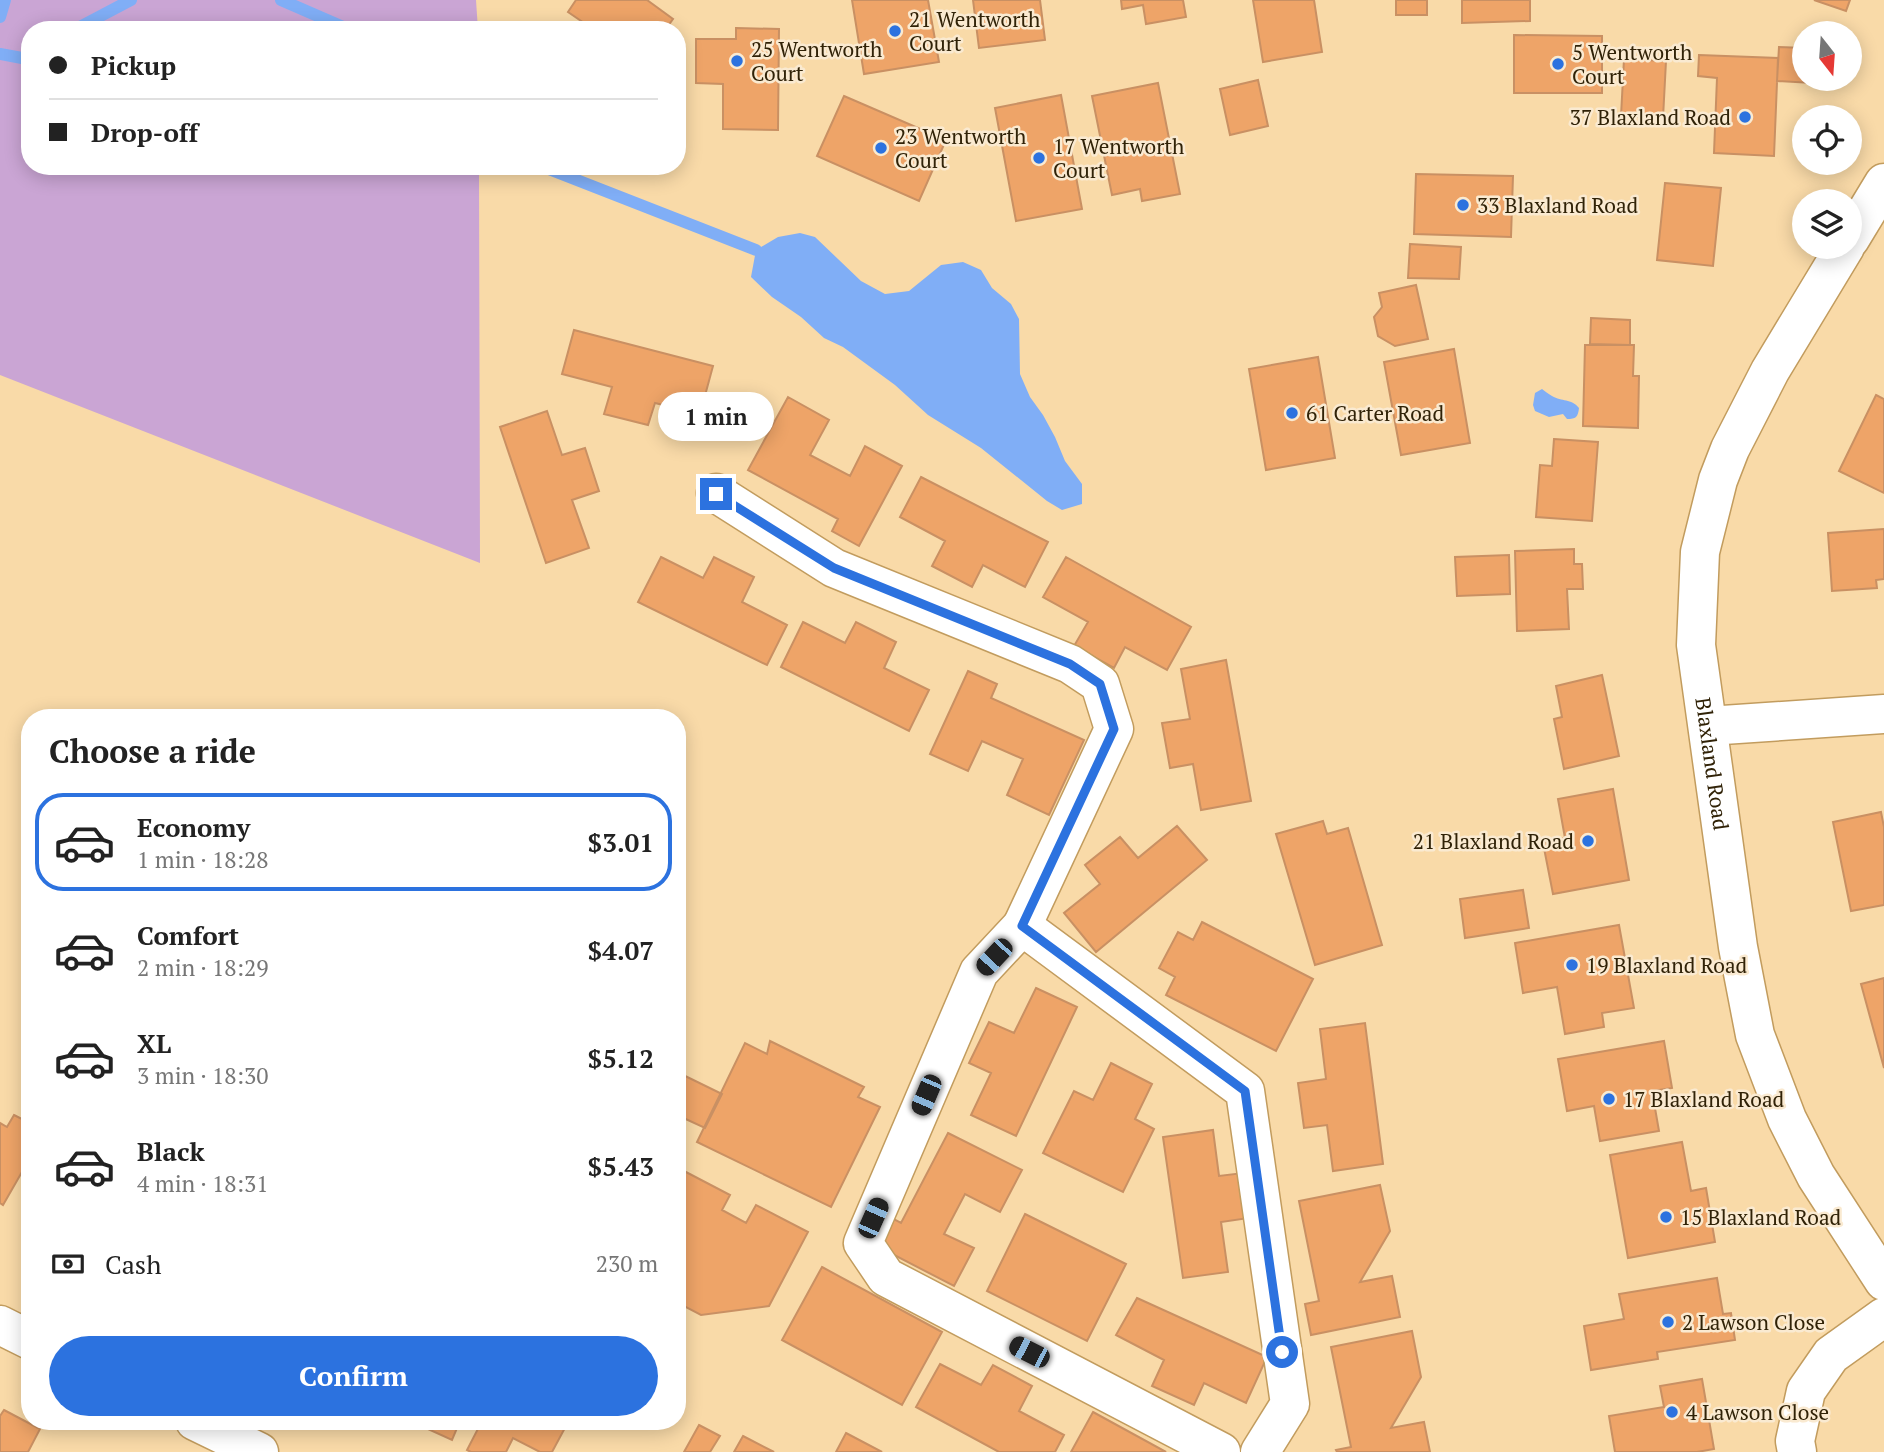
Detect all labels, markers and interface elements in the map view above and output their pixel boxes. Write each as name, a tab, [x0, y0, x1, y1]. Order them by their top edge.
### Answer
place label: 21 Wentworth Court	[909, 5, 1040, 57]
north arrow	[1792, 21, 1862, 91]
map controls	[1792, 21, 1862, 259]
marker: 21 Wentworth Court	[887, 23, 903, 39]
place label: 25 Wentworth Court	[751, 35, 882, 87]
place label: 5 Wentworth Court	[1572, 38, 1692, 90]
text: Pickup	[91, 48, 176, 82]
marker: 25 Wentworth Court	[729, 53, 745, 69]
marker: 5 Wentworth Court	[1550, 56, 1566, 72]
place label: 37 Blaxland Road	[1570, 103, 1731, 131]
button: locate	[1792, 105, 1862, 175]
marker: 37 Blaxland Road	[1737, 109, 1753, 125]
text: Drop-off	[91, 115, 198, 149]
place label: 23 Wentworth Court	[895, 122, 1026, 174]
place label: 17 Wentworth Court	[1053, 132, 1184, 184]
marker: 23 Wentworth Court	[873, 140, 889, 156]
marker: 17 Wentworth Court	[1031, 150, 1047, 166]
button: layers	[1792, 189, 1862, 259]
place label: 33 Blaxland Road	[1477, 191, 1639, 219]
marker: 33 Blaxland Road	[1455, 197, 1471, 213]
callout: 1 min	[658, 392, 774, 442]
place label: 61 Carter Road	[1306, 399, 1444, 427]
text: 1 min	[685, 401, 747, 432]
marker: 61 Carter Road	[1284, 405, 1300, 421]
route end	[700, 478, 732, 510]
street label: Blaxland Road	[1689, 696, 1736, 832]
text: Choose a ride	[49, 730, 256, 772]
text: Economy	[137, 810, 250, 844]
icon: car	[53, 811, 116, 874]
text: $3.01	[588, 825, 654, 859]
place label: 21 Blaxland Road	[1413, 827, 1574, 855]
marker: 21 Blaxland Road	[1580, 833, 1596, 849]
text: 1 min · 18:28	[137, 844, 269, 875]
text: Comfort	[137, 918, 239, 952]
icon: car	[53, 919, 116, 982]
text: $4.07	[588, 933, 654, 967]
car	[972, 934, 1017, 980]
place label: 19 Blaxland Road	[1586, 951, 1748, 979]
text: 2 min · 18:29	[137, 952, 269, 983]
marker: 19 Blaxland Road	[1564, 957, 1580, 973]
text: XL	[137, 1026, 171, 1060]
icon: car	[53, 1027, 116, 1090]
text: $5.12	[588, 1041, 654, 1075]
text: 3 min · 18:30	[137, 1060, 269, 1091]
car	[909, 1072, 944, 1118]
place label: 17 Blaxland Road	[1623, 1085, 1785, 1113]
marker: 17 Blaxland Road	[1601, 1091, 1617, 1107]
text: Black	[137, 1134, 205, 1168]
icon: car	[53, 1135, 116, 1198]
text: $5.43	[588, 1149, 654, 1183]
text: 4 min · 18:31	[137, 1168, 269, 1199]
car	[855, 1195, 892, 1241]
place label: 15 Blaxland Road	[1680, 1203, 1842, 1231]
marker: 15 Blaxland Road	[1658, 1209, 1674, 1225]
icon: cash	[49, 1245, 87, 1283]
text: Cash	[105, 1247, 161, 1281]
text: 230 m	[596, 1248, 658, 1279]
place label: 2 Lawson Close	[1682, 1308, 1825, 1336]
marker: 2 Lawson Close	[1660, 1314, 1676, 1330]
car	[1006, 1333, 1053, 1371]
button: Confirm	[49, 1336, 658, 1416]
route start	[1266, 1336, 1298, 1368]
place label: 4 Lawson Close	[1686, 1398, 1829, 1426]
marker: 4 Lawson Close	[1664, 1404, 1680, 1420]

